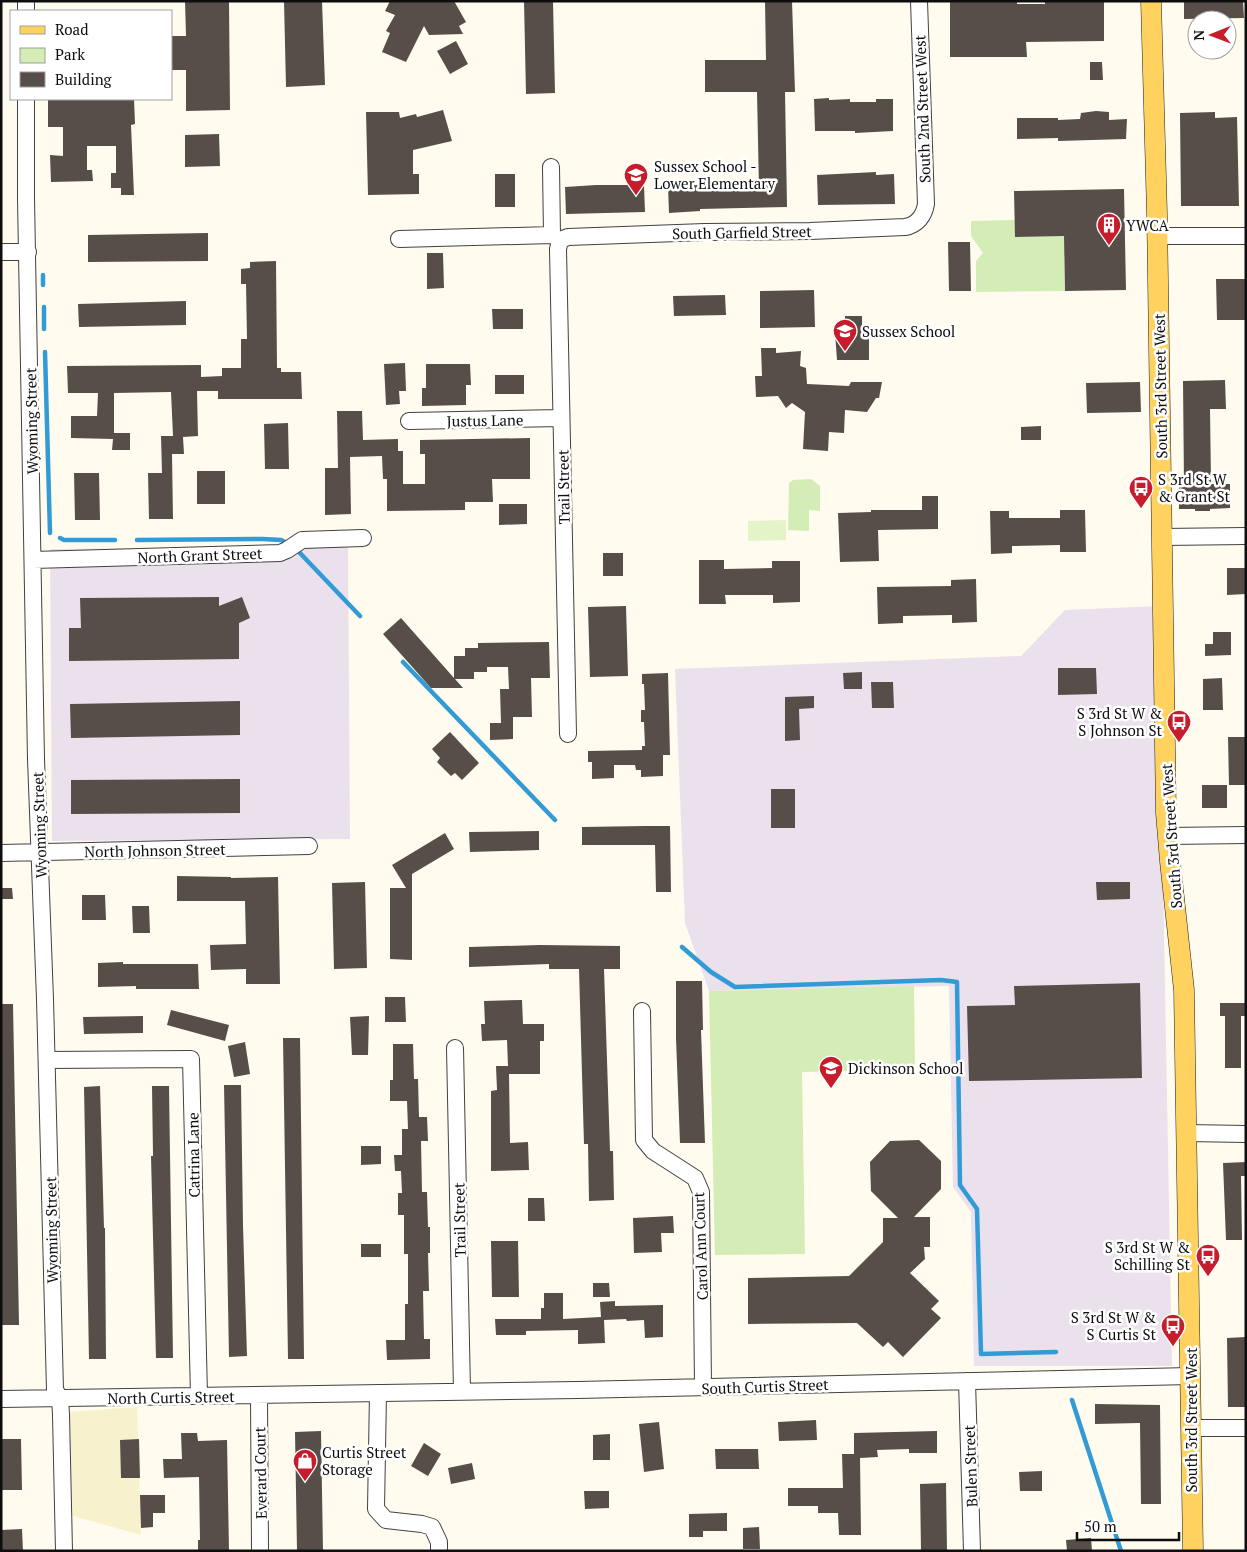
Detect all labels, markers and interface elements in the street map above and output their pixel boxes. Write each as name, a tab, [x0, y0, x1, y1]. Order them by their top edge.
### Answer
legend	[10, 10, 172, 100]
north arrow	[1187, 10, 1237, 60]
text: Road	[55, 19, 88, 39]
text: N	[1189, 29, 1208, 41]
street label: South 2nd Street West	[909, 34, 935, 183]
text: Park	[55, 44, 85, 64]
text: Building	[55, 69, 113, 89]
place label: Sussex School - Lower Elementary	[654, 156, 775, 193]
school or university icon: Sussex School - Lower Elementary	[623, 162, 649, 196]
building icon: YWCA	[1096, 212, 1122, 246]
place label: YWCA	[1126, 215, 1169, 235]
street label: South Garfield Street	[672, 221, 812, 243]
street label: South 3rd Street West	[1149, 313, 1171, 459]
school or university icon: Sussex School	[832, 318, 858, 352]
place label: Sussex School	[862, 321, 955, 341]
street label: Wyoming Street	[20, 367, 42, 475]
street label: Justus Lane	[446, 409, 524, 431]
street label: Trail Street	[552, 449, 574, 525]
place label: S 3rd St W & Grant St	[1158, 469, 1230, 506]
bus stop icon: S 3rd St W & Grant St	[1128, 475, 1154, 509]
street label: North Grant Street	[137, 543, 263, 567]
place label: S 3rd St W & S Johnson St	[1077, 703, 1162, 740]
bus stop icon: S 3rd St W & S Johnson St	[1166, 709, 1192, 743]
street label: South 3rd Street West	[1156, 763, 1186, 909]
street label: Wyoming Street	[27, 771, 51, 879]
street label: North Johnson Street	[84, 839, 226, 861]
school or university icon: Dickinson School	[818, 1055, 844, 1089]
place label: Dickinson School	[848, 1058, 964, 1078]
street label: Catrina Lane	[182, 1112, 204, 1198]
street label: Wyoming Street	[40, 1176, 62, 1284]
street label: Trail Street	[448, 1182, 470, 1258]
street label: Carol Ann Court	[688, 1191, 712, 1301]
place label: S 3rd St W & Schilling St	[1105, 1237, 1190, 1274]
bus stop icon: S 3rd St W & Schilling St	[1195, 1243, 1221, 1277]
place label: S 3rd St W & S Curtis St	[1071, 1307, 1156, 1344]
bus stop icon: S 3rd St W & S Curtis St	[1160, 1313, 1186, 1347]
street label: South 3rd Street West	[1181, 1347, 1201, 1493]
street label: South Curtis Street	[701, 1374, 829, 1398]
street label: North Curtis Street	[107, 1386, 235, 1408]
street label: Bulen Street	[959, 1424, 981, 1508]
street label: Everard Court	[249, 1426, 271, 1519]
place label: Curtis Street Storage	[322, 1442, 407, 1479]
shop icon: Curtis Street Storage	[292, 1448, 318, 1482]
scale bar	[1077, 1510, 1180, 1542]
text: 50 m	[1084, 1516, 1117, 1536]

